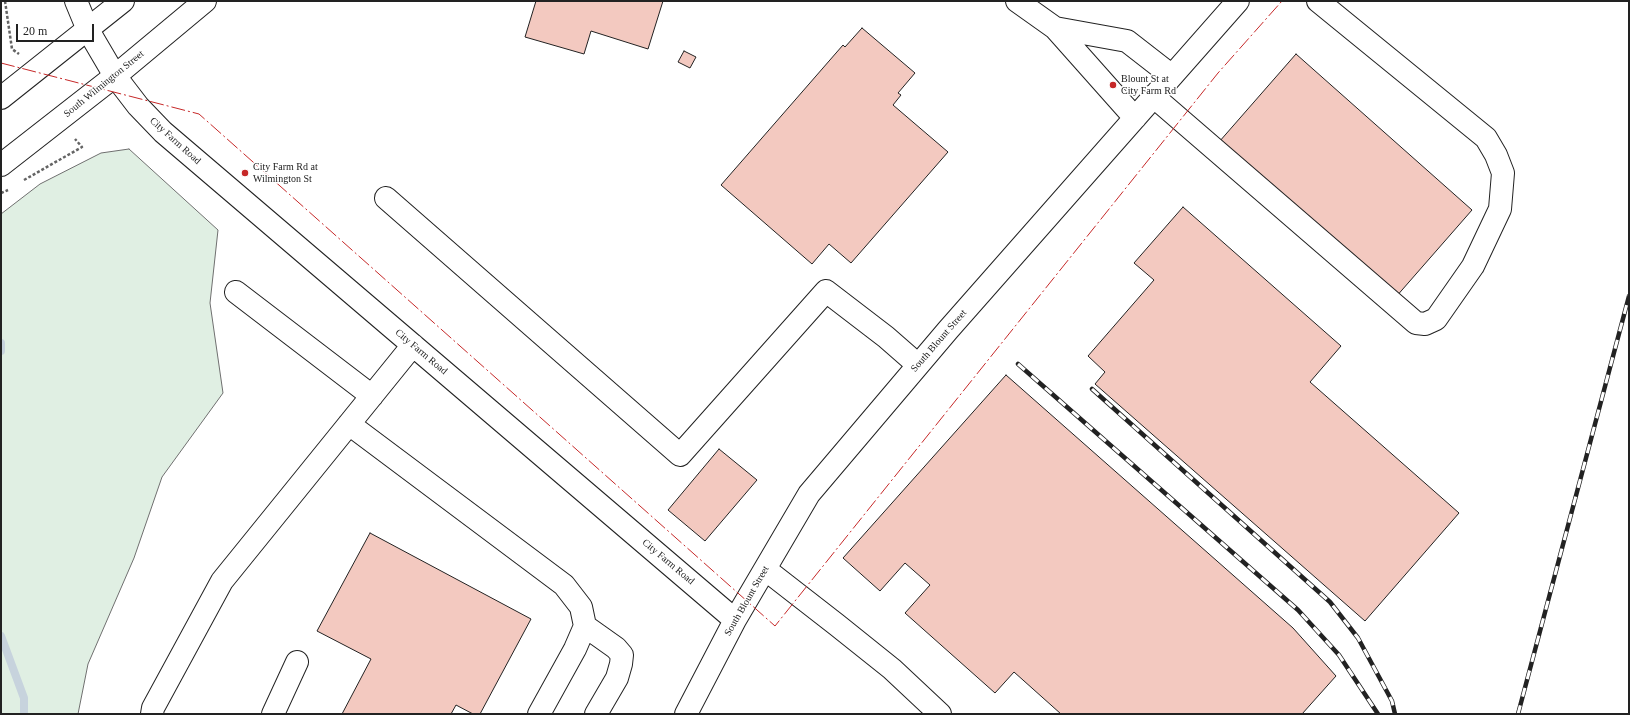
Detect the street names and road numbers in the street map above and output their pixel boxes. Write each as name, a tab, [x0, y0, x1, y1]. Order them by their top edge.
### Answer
street label: South Wilmington Street	[62, 48, 146, 120]
street label: City Farm Road	[147, 115, 203, 167]
street label: South Blount Street	[909, 307, 969, 375]
street label: City Farm Road	[392, 327, 450, 377]
street label: City Farm Road	[639, 537, 697, 587]
street label: South Blount Street	[722, 564, 772, 638]

